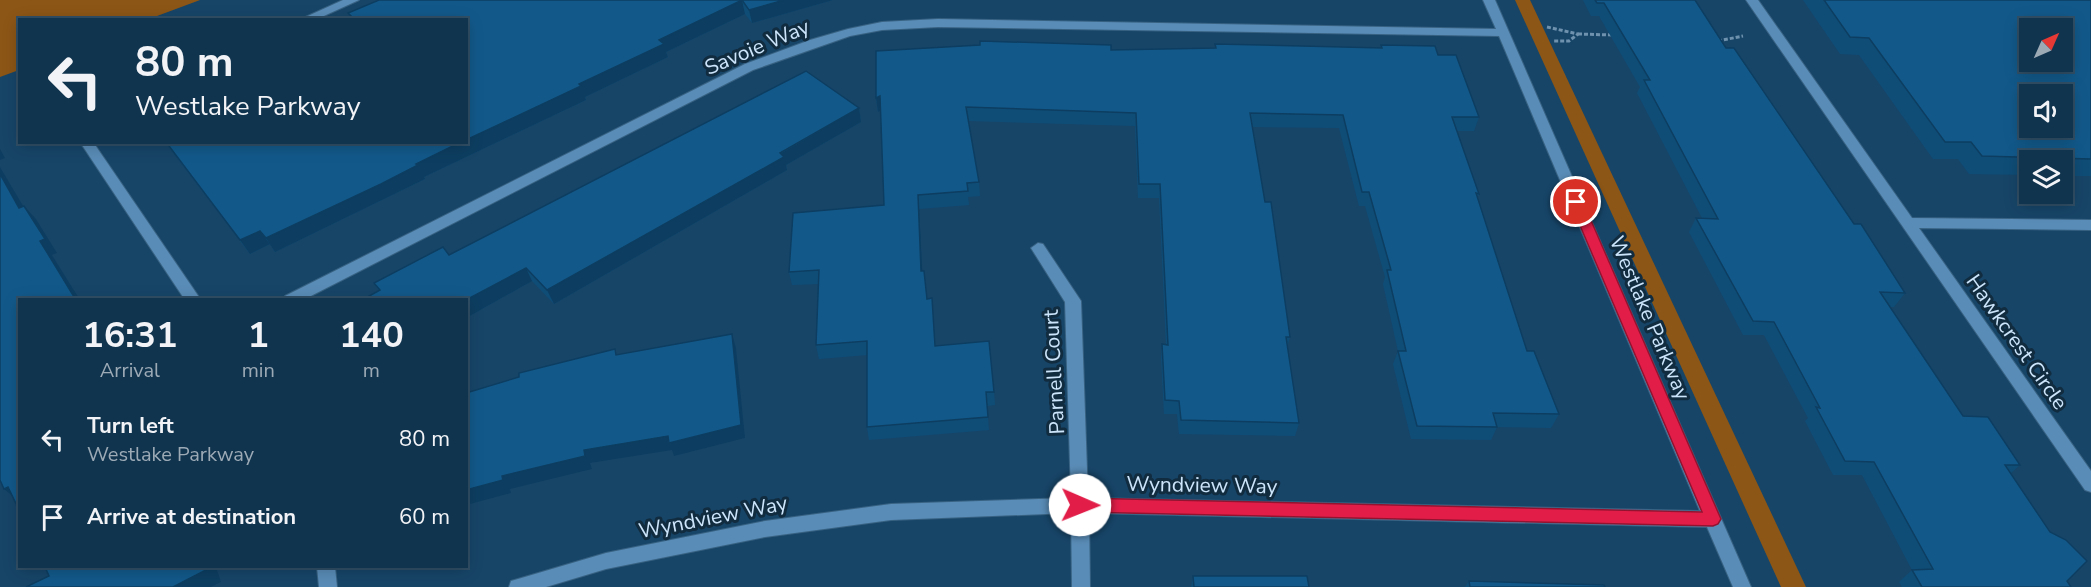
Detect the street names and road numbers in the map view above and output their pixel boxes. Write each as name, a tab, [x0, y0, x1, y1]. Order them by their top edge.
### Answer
street label: Savoie Way	[700, 12, 814, 82]
street label: Westlake Parkway	[1603, 232, 1697, 404]
street label: Hawkcrest Circle	[1960, 269, 2074, 415]
street label: Parnell Court	[1037, 308, 1071, 435]
street label: Wyndview Way	[1126, 470, 1278, 500]
street label: Wyndview Way	[636, 489, 790, 545]

